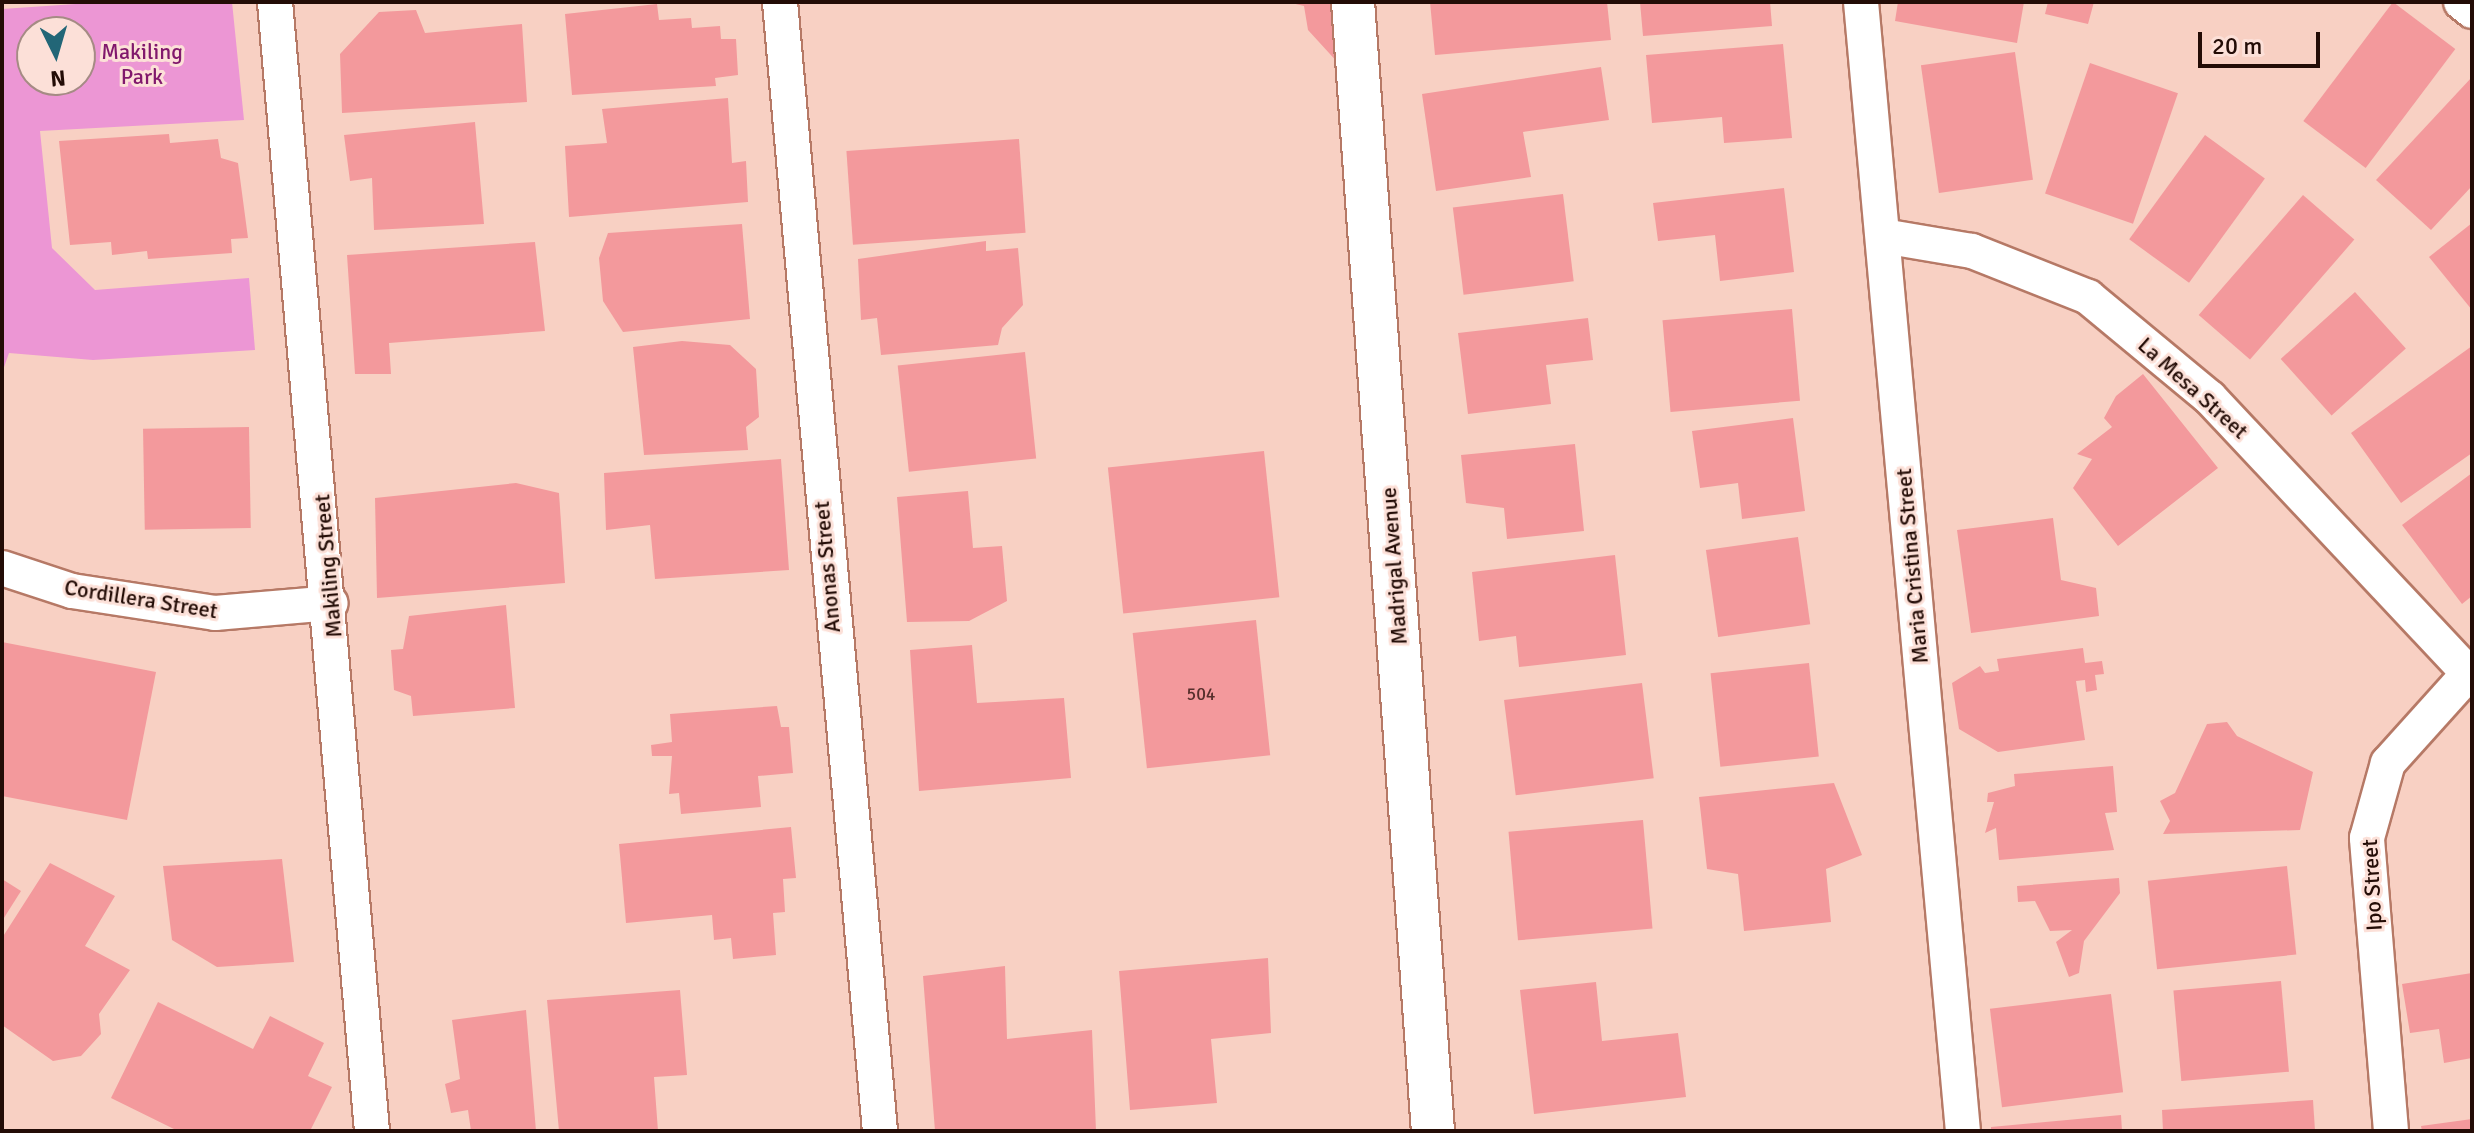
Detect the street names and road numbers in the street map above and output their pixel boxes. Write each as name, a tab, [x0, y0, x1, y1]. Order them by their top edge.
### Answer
street label: La Mesa Street	[2133, 332, 2253, 444]
street label: Maria Cristina Street	[1890, 467, 1934, 665]
street label: Madrigal Avenue	[1375, 486, 1413, 646]
street label: Makiling Street	[309, 493, 347, 639]
street label: Anonas Street	[808, 500, 846, 634]
street label: Cordillera Street	[63, 574, 219, 624]
street label: Ipo Street	[2356, 839, 2388, 931]

